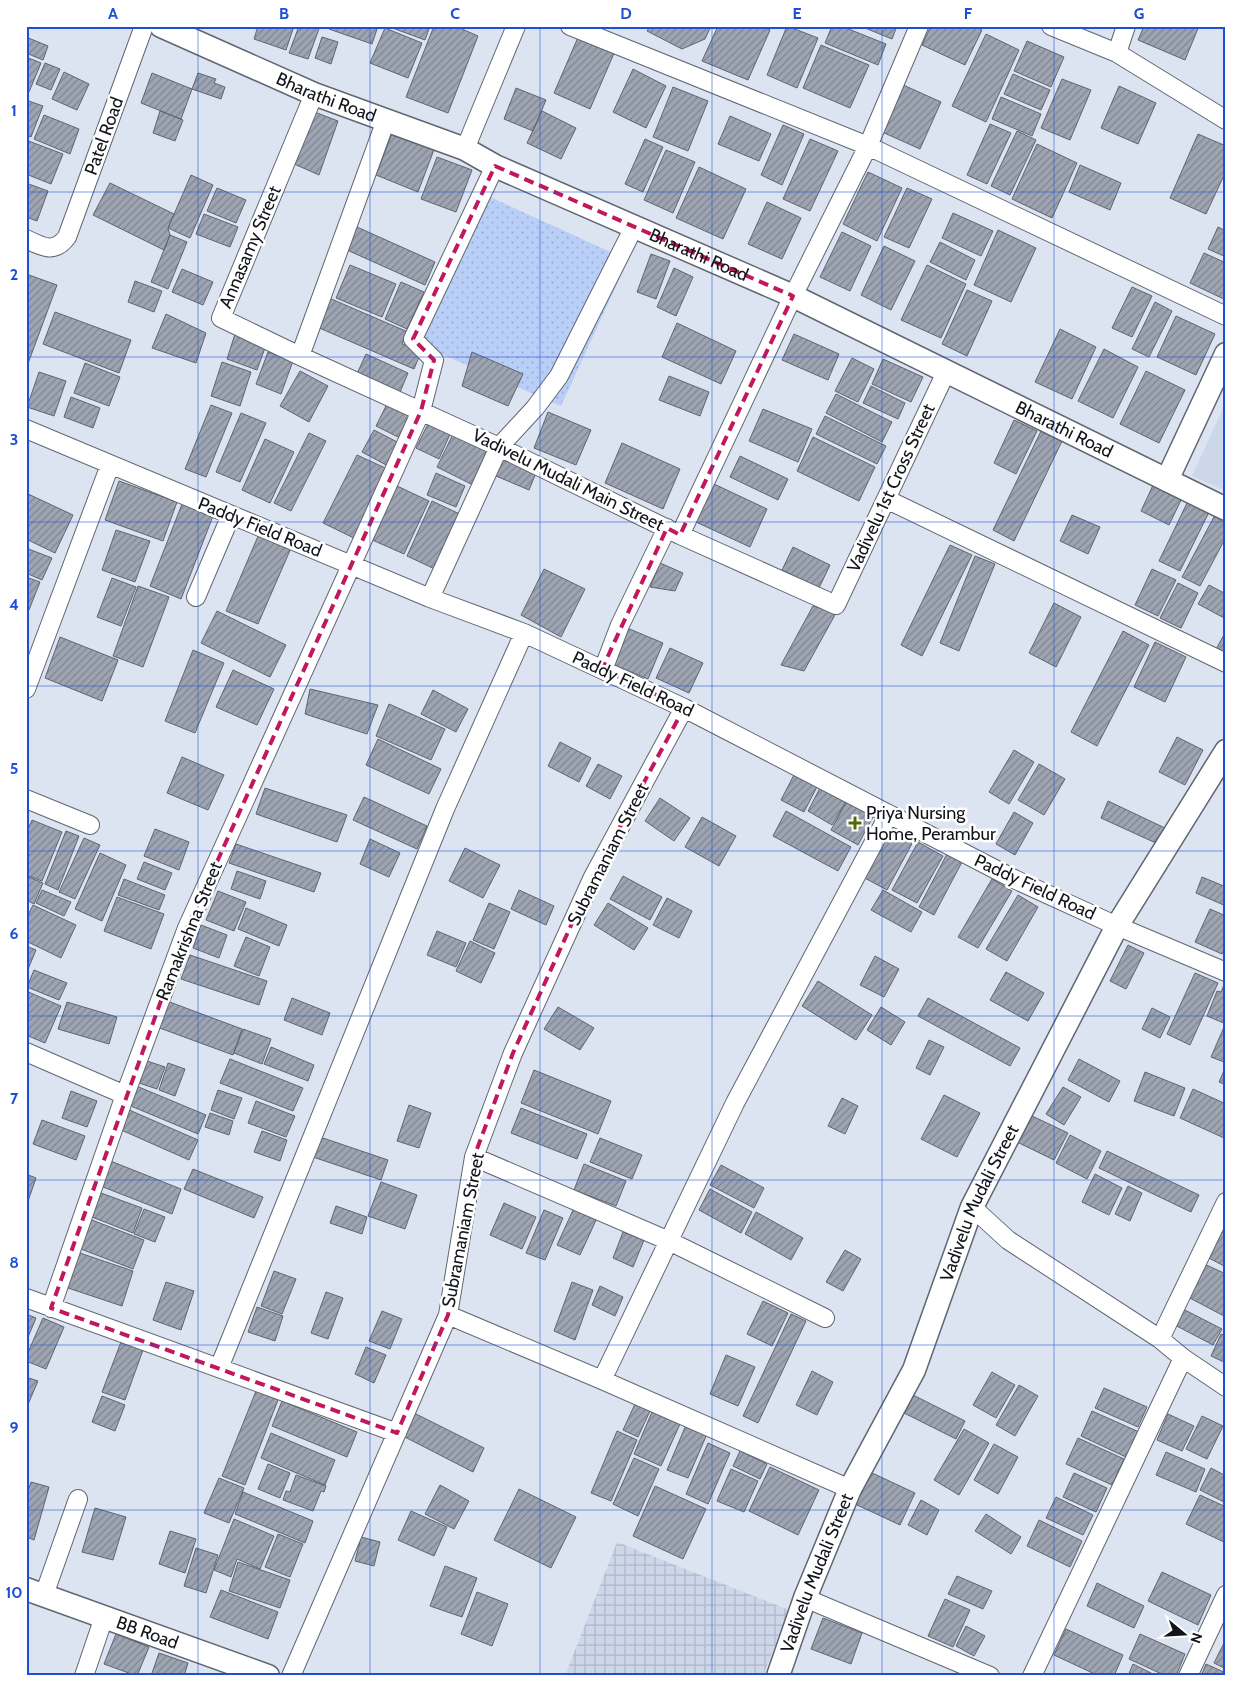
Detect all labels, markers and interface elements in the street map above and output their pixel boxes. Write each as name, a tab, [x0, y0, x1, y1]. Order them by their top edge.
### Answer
text: A	[108, 4, 118, 23]
text: B	[279, 4, 289, 23]
text: C	[450, 4, 460, 23]
text: D	[620, 4, 632, 23]
text: E	[792, 4, 802, 23]
text: F	[964, 4, 973, 23]
text: G	[1134, 4, 1144, 23]
street label: Bharathi Road	[273, 68, 379, 127]
street label: Patel Road	[80, 94, 128, 178]
text: 1	[11, 101, 17, 120]
street label: Annasamy Street	[214, 182, 286, 312]
street label: Bharathi Road	[646, 224, 752, 286]
text: 2	[10, 265, 18, 284]
street label: Bharathi Road	[1012, 396, 1117, 463]
street label: Vadivelu 1st Cross Street	[842, 400, 940, 576]
street label: Vadivelu Mudali Main Street	[469, 424, 667, 536]
text: 3	[10, 430, 18, 449]
street label: Paddy Field Road	[195, 492, 325, 562]
text: 4	[9, 595, 19, 614]
street label: Paddy Field Road	[569, 646, 697, 722]
text: 5	[10, 759, 18, 778]
street label: Subramaniam Street	[563, 779, 653, 929]
place label: Priya Nursing Home, Perambur	[866, 802, 996, 845]
marker: Priya Nursing Home, Perambur	[848, 816, 862, 830]
street label: Paddy Field Road	[971, 849, 1099, 925]
street label: Ramakrishna Street	[151, 858, 227, 1004]
text: 6	[10, 924, 19, 943]
text: 7	[10, 1089, 19, 1108]
street label: Vadivelu Mudali Street	[935, 1121, 1024, 1284]
street label: Subramaniam Street	[437, 1151, 489, 1309]
text: 8	[9, 1253, 19, 1272]
text: 9	[10, 1418, 19, 1437]
street label: Vadivelu Mudali Street	[776, 1490, 858, 1656]
text: 10	[5, 1583, 23, 1602]
north arrow	[1160, 1610, 1210, 1660]
street label: BB Road	[113, 1611, 182, 1654]
text: N	[1186, 1631, 1206, 1646]

